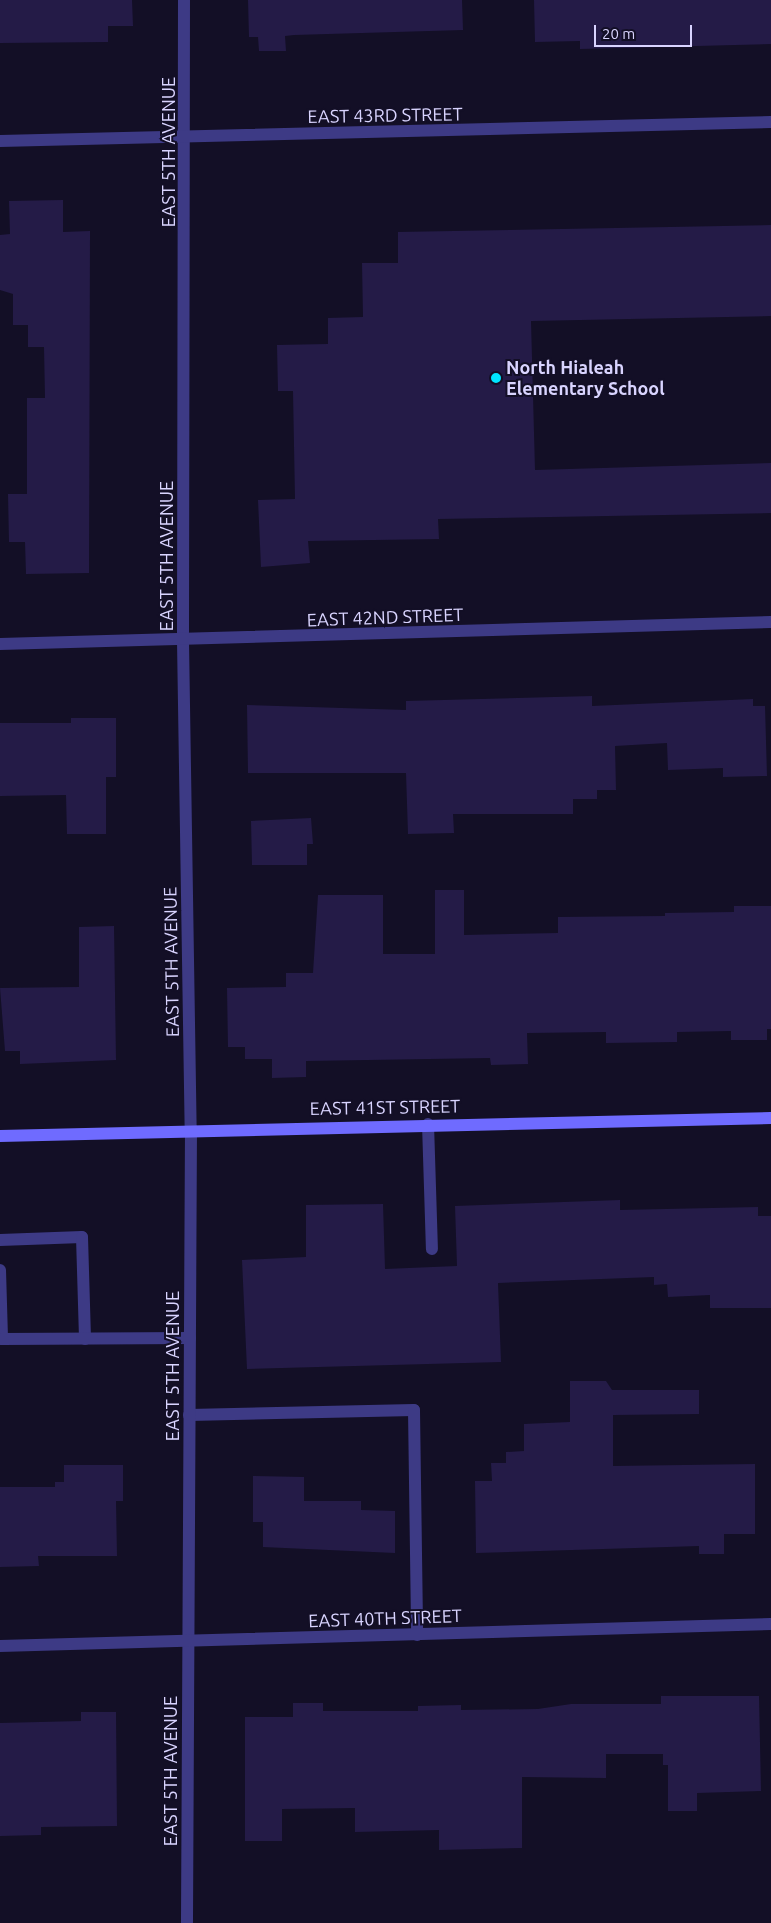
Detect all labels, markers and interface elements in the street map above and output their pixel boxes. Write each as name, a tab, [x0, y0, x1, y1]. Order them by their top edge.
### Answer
scale bar	[596, 15, 694, 47]
text: 20 m	[602, 25, 635, 42]
street label: EAST 5TH AVENUE	[157, 77, 179, 227]
street label: EAST 43RD STREET	[307, 103, 463, 127]
place label: North Hialeah Elementary School	[506, 357, 665, 399]
marker: North Hialeah Elementary School	[490, 372, 502, 384]
street label: EAST 5TH AVENUE	[155, 481, 177, 631]
street label: EAST 42ND STREET	[306, 603, 464, 631]
street label: EAST 5TH AVENUE	[159, 887, 183, 1037]
street label: EAST 41ST STREET	[310, 1095, 460, 1119]
street label: EAST 5TH AVENUE	[161, 1291, 183, 1441]
street label: EAST 40TH STREET	[308, 1605, 462, 1631]
street label: EAST 5TH AVENUE	[159, 1696, 181, 1846]

